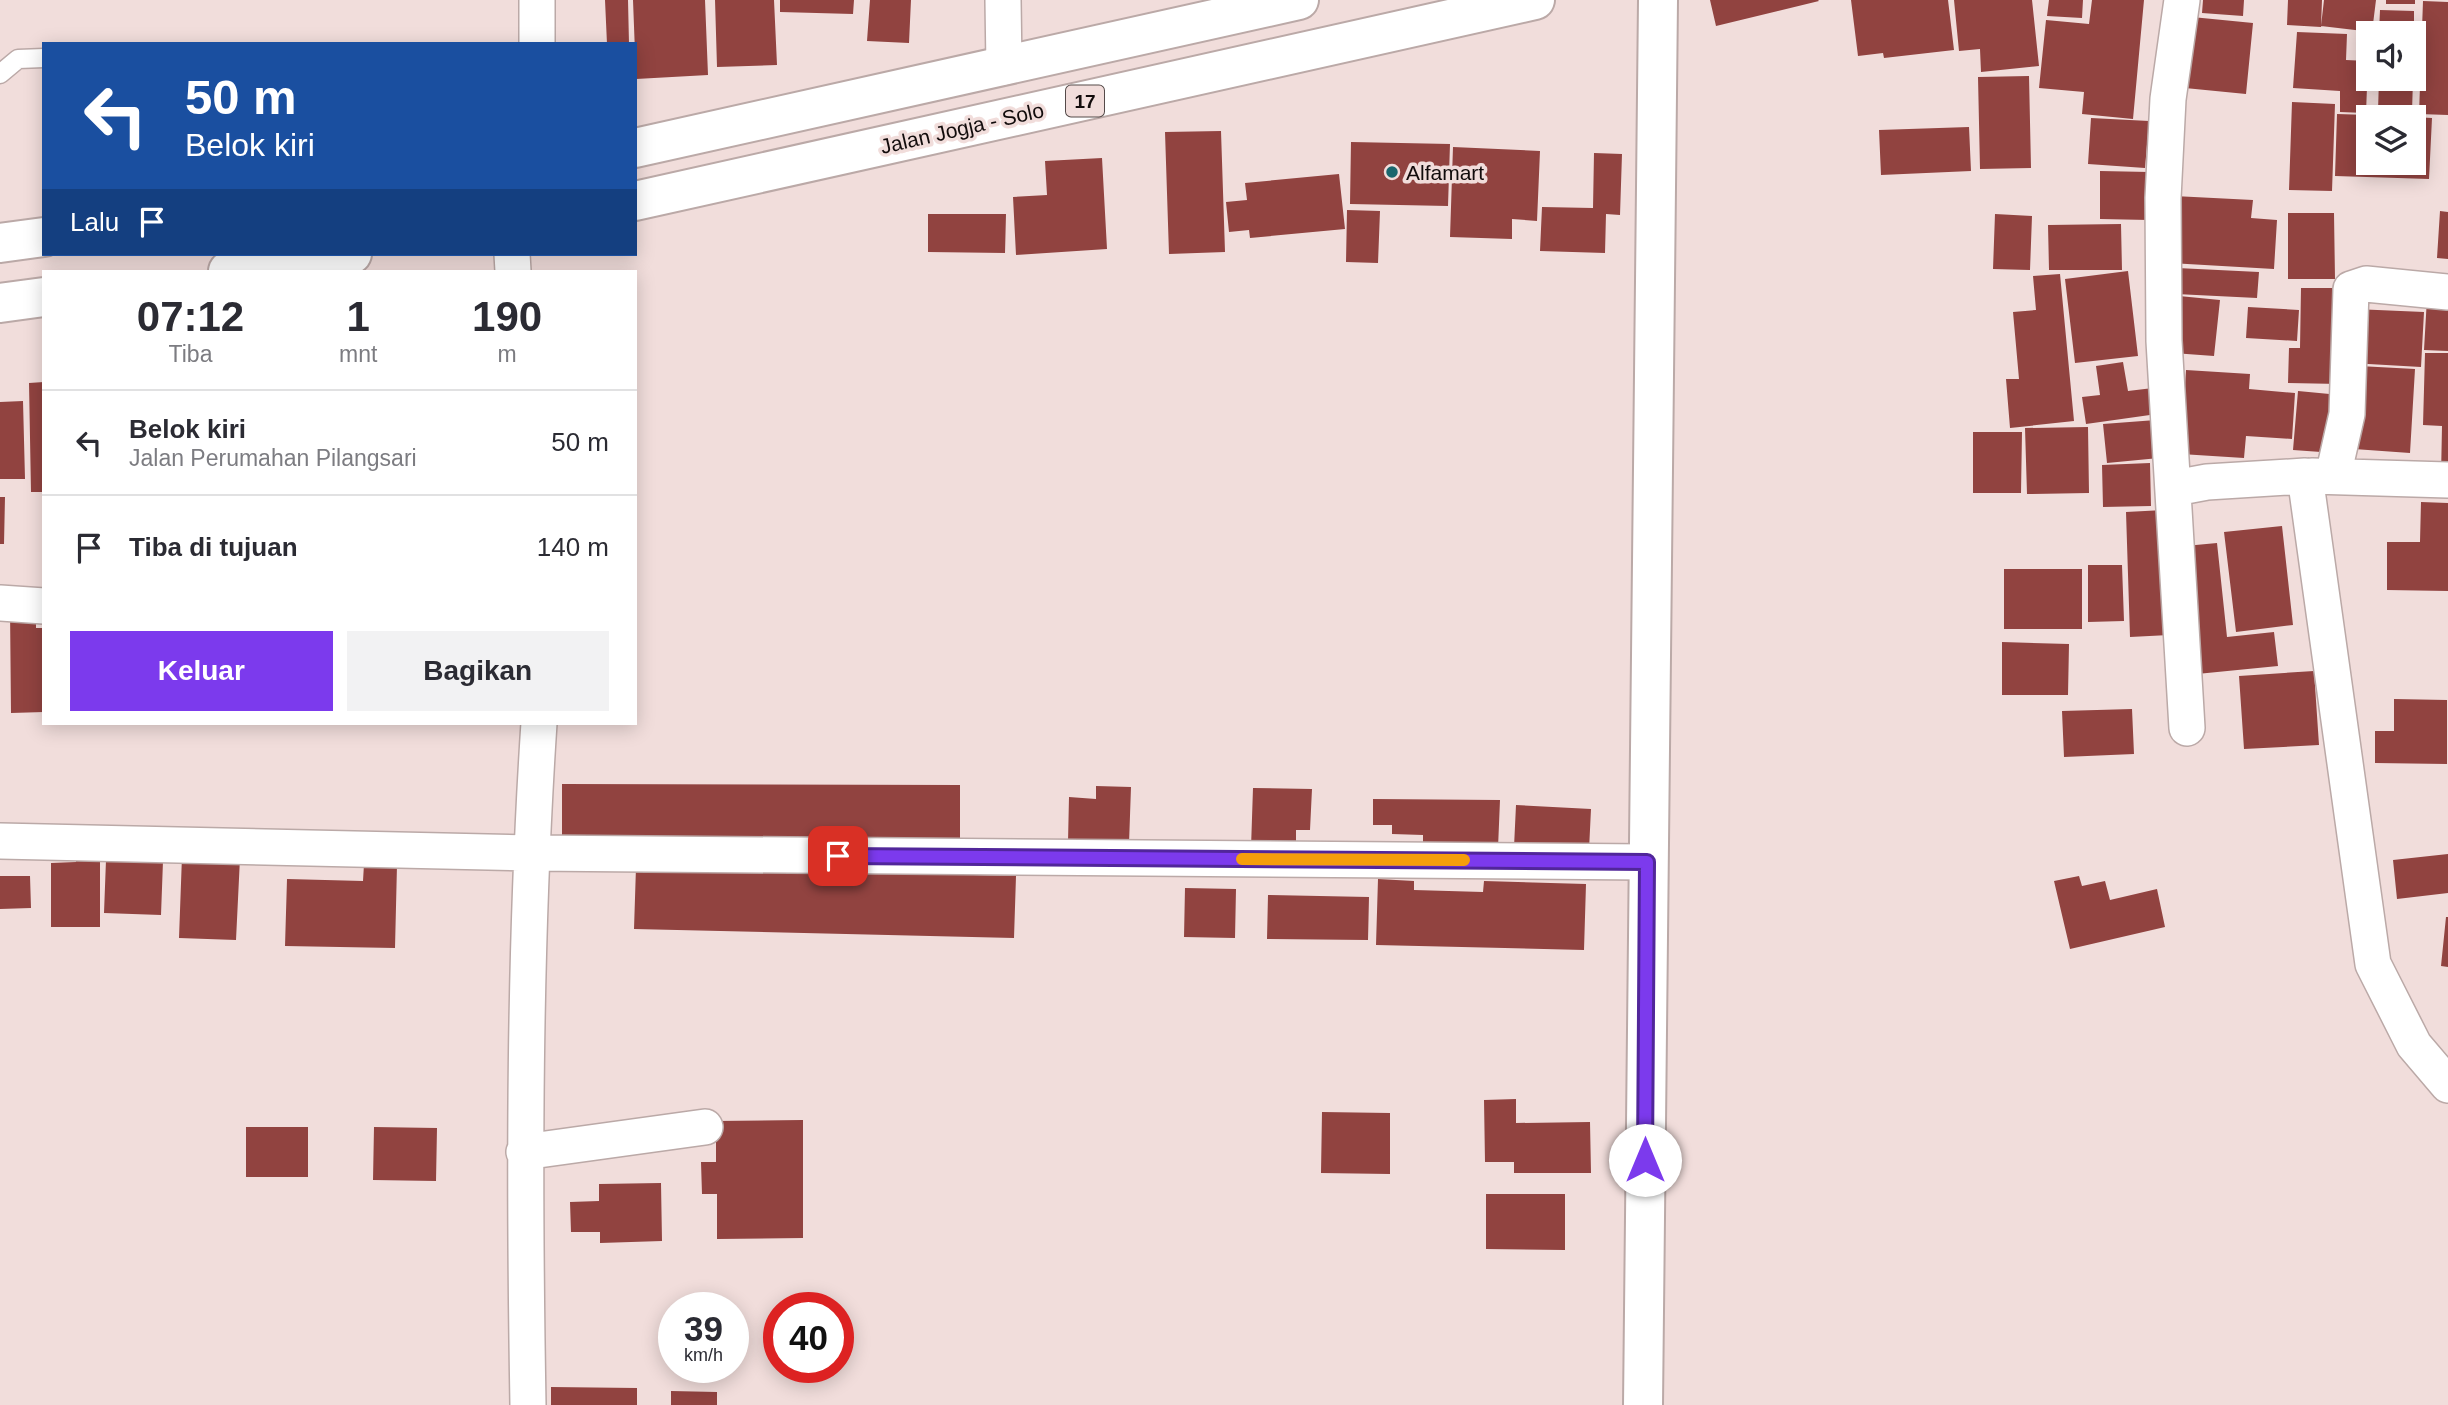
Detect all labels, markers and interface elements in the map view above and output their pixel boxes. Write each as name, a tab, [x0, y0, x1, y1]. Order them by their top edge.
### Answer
map controls	[2356, 21, 2426, 175]
button: sound	[2356, 21, 2426, 91]
icon: left	[70, 70, 161, 161]
text: 50 m	[185, 70, 297, 124]
road number: 17	[1066, 86, 1104, 116]
street label: Jalan Jogja - Solo	[878, 98, 1046, 158]
button: layers	[2356, 105, 2426, 175]
text: Belok kiri	[185, 127, 315, 163]
place label: Alfamart	[1406, 161, 1484, 184]
marker: Alfamart	[1384, 164, 1400, 180]
icon: arrive	[133, 203, 171, 241]
text: Lalu	[70, 207, 119, 237]
text: 07:12	[137, 293, 244, 340]
text: 1	[346, 293, 370, 340]
text: 190	[472, 293, 542, 340]
text: Tiba	[169, 341, 212, 367]
text: mnt	[339, 341, 377, 367]
text: m	[498, 341, 517, 367]
text: Belok kiri	[129, 414, 246, 444]
icon: left	[70, 424, 108, 462]
text: 50 m	[551, 427, 609, 457]
text: Jalan Perumahan Pilangsari	[129, 445, 417, 471]
icon: arrive	[70, 529, 108, 567]
text: Tiba di tujuan	[129, 532, 298, 562]
text: 140 m	[537, 532, 609, 562]
button: Keluar	[70, 631, 333, 711]
button: Bagikan	[347, 631, 609, 711]
pin	[808, 826, 868, 886]
icon: arrive	[819, 837, 857, 875]
position arrow	[1608, 1123, 1682, 1197]
speed limit sign: 40	[763, 1292, 854, 1383]
text: 39	[684, 1309, 723, 1348]
text: km/h	[684, 1345, 723, 1365]

